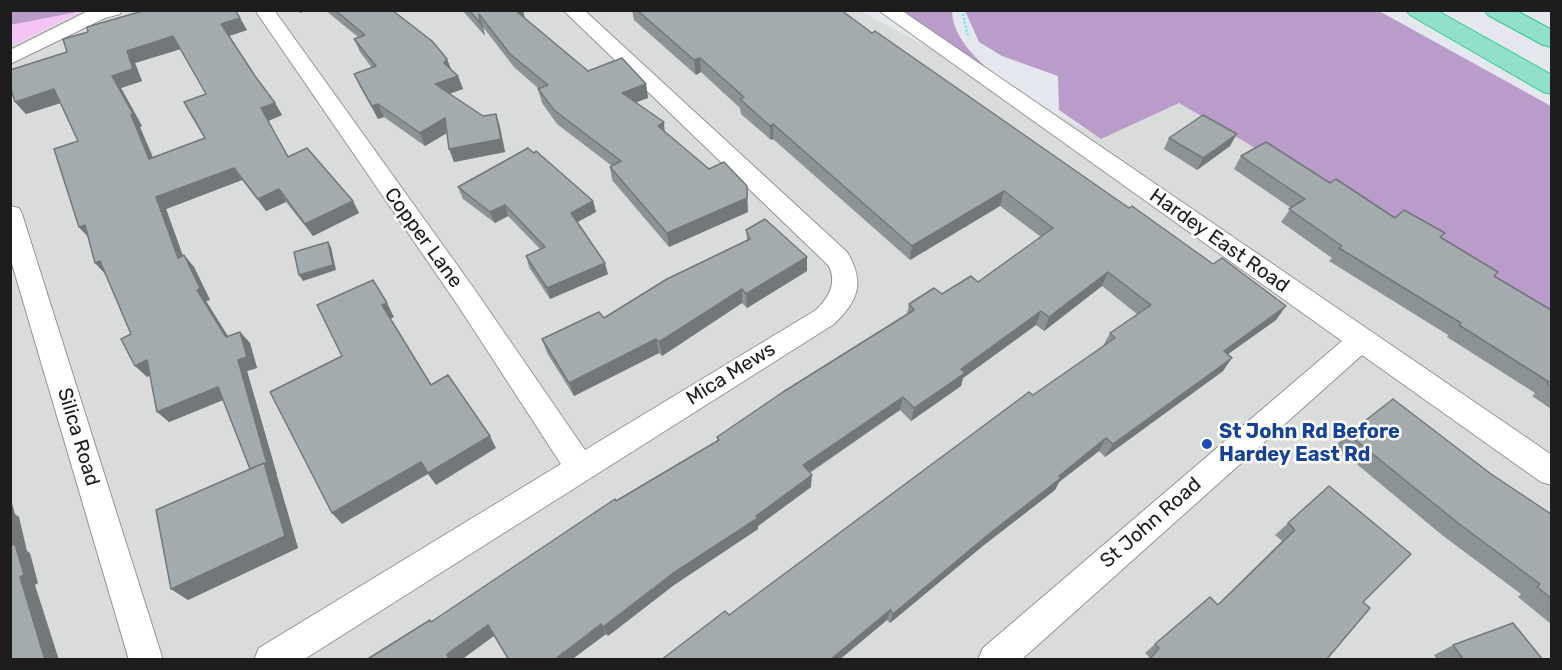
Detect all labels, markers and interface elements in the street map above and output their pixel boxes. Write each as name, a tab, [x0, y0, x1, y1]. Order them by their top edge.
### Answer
street label: Copper Lane	[379, 183, 467, 293]
street label: Hardey East Road	[1145, 184, 1293, 298]
street label: Mica Mews	[682, 337, 780, 411]
street label: Silica Road	[52, 385, 104, 489]
place label: St John Rd Before Hardey East Rd	[1219, 420, 1400, 467]
marker: St John Rd Before Hardey East Rd	[1200, 437, 1214, 451]
street label: St John Road	[1096, 473, 1206, 573]

